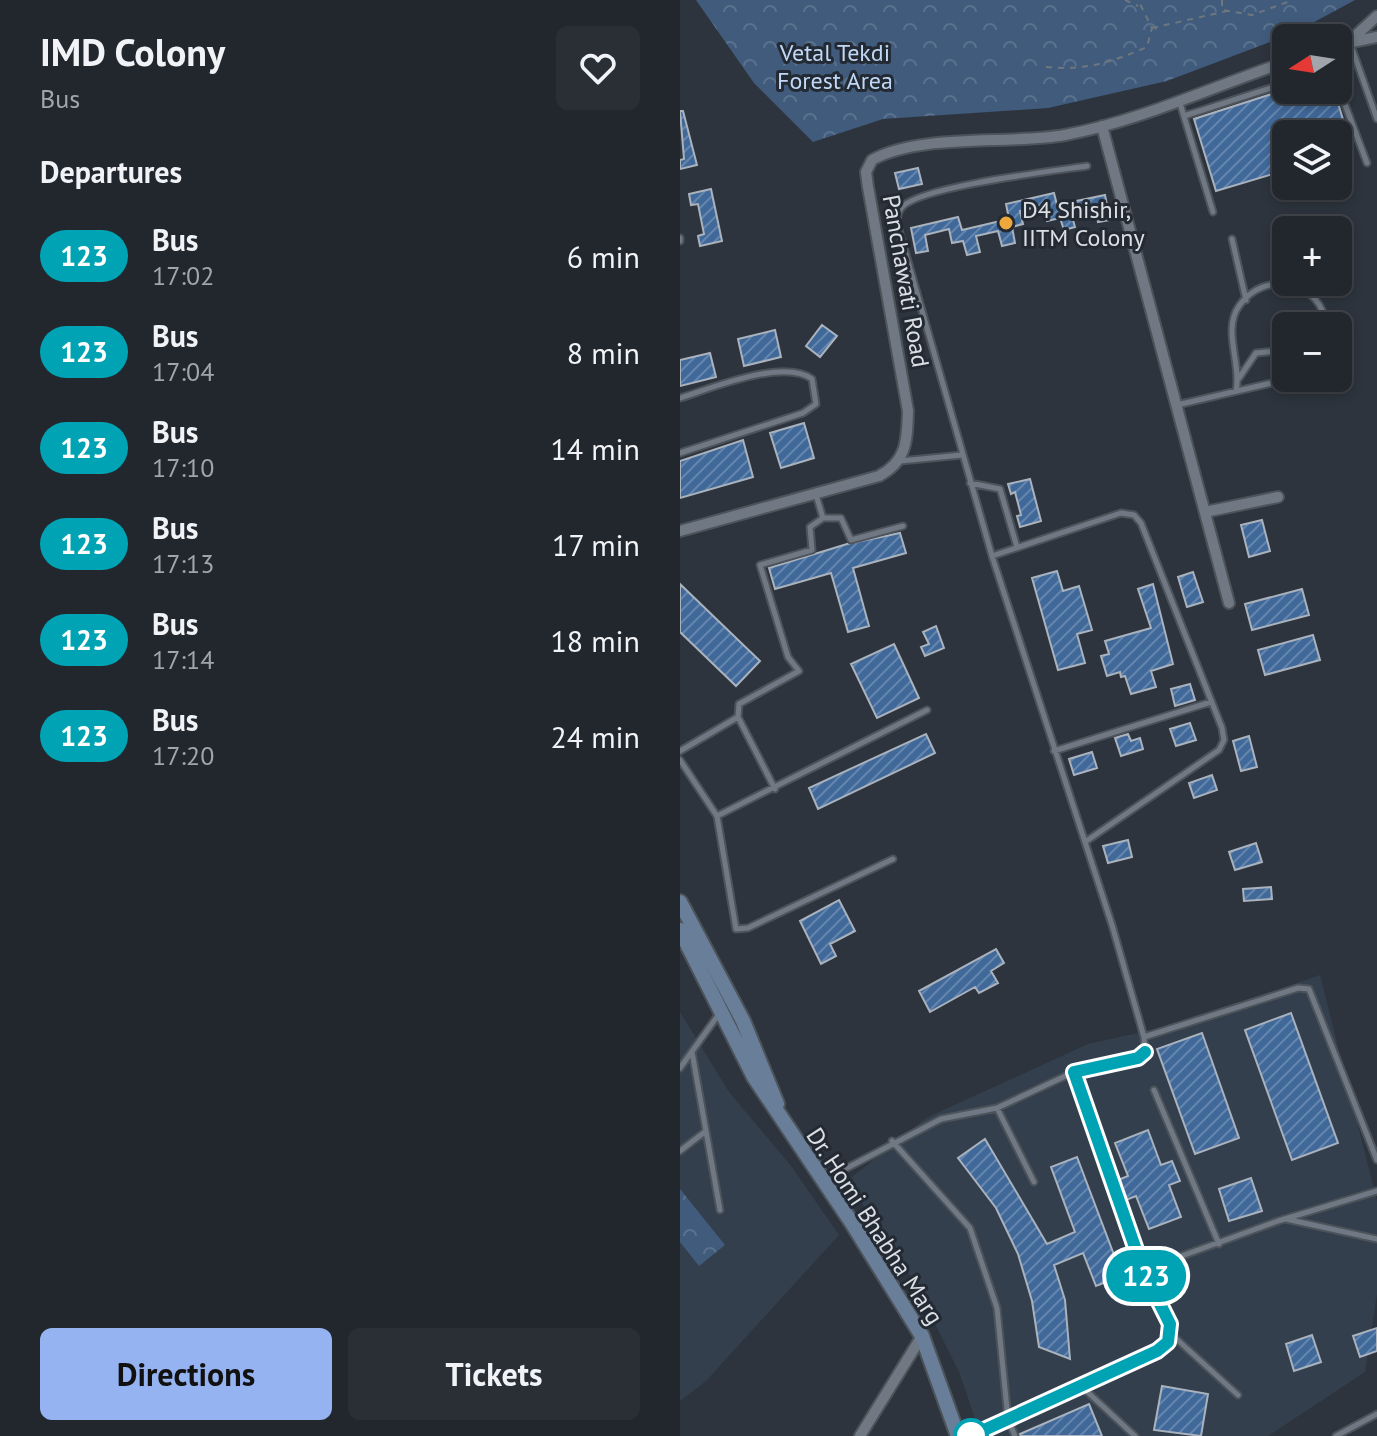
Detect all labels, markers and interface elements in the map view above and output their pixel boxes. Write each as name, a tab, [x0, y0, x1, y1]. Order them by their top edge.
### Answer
north arrow	[1272, 24, 1352, 104]
map controls	[1272, 24, 1352, 392]
button: heart	[556, 26, 640, 110]
text: IMD Colony	[40, 27, 225, 76]
park label: Vetal Tekdi Forest Area	[777, 37, 893, 96]
text: Bus	[40, 82, 80, 115]
button: layers	[1272, 120, 1352, 200]
text: Departures	[40, 152, 182, 191]
street label: Panchawati Road	[876, 192, 936, 370]
place label: D4 Shishir, IITM Colony	[1022, 194, 1145, 253]
marker: D4 Shishir, IITM Colony	[997, 214, 1015, 232]
button: +	[1272, 216, 1352, 296]
text: Bus	[152, 220, 199, 259]
text: 123	[60, 237, 108, 274]
text: 6 min	[567, 237, 640, 276]
text: 17:02	[152, 259, 214, 292]
button: −	[1272, 312, 1352, 392]
text: Bus	[152, 316, 199, 355]
text: 123	[60, 333, 108, 370]
text: 8 min	[567, 333, 640, 372]
text: 17:04	[152, 355, 214, 388]
text: Bus	[152, 412, 199, 451]
text: 123	[60, 429, 108, 466]
text: 14 min	[550, 429, 640, 468]
text: 17:10	[152, 451, 214, 484]
text: Bus	[152, 508, 199, 547]
text: 123	[60, 525, 108, 562]
text: 17 min	[552, 525, 640, 564]
text: 17:13	[152, 547, 214, 580]
text: Bus	[152, 604, 199, 643]
text: 123	[60, 621, 108, 658]
text: 18 min	[550, 621, 640, 660]
text: 17:14	[152, 643, 214, 676]
text: Bus	[152, 700, 199, 739]
text: 123	[60, 717, 108, 754]
text: 24 min	[550, 717, 640, 756]
text: 17:20	[152, 739, 214, 772]
street label: Dr. Homi Bhabha Marg	[800, 1122, 950, 1330]
line badge: 123	[1100, 1250, 1192, 1302]
text: 123	[1122, 1257, 1170, 1294]
button: Directions	[40, 1328, 332, 1420]
button: Tickets	[348, 1328, 640, 1420]
unlabelled marker	[954, 1419, 988, 1436]

